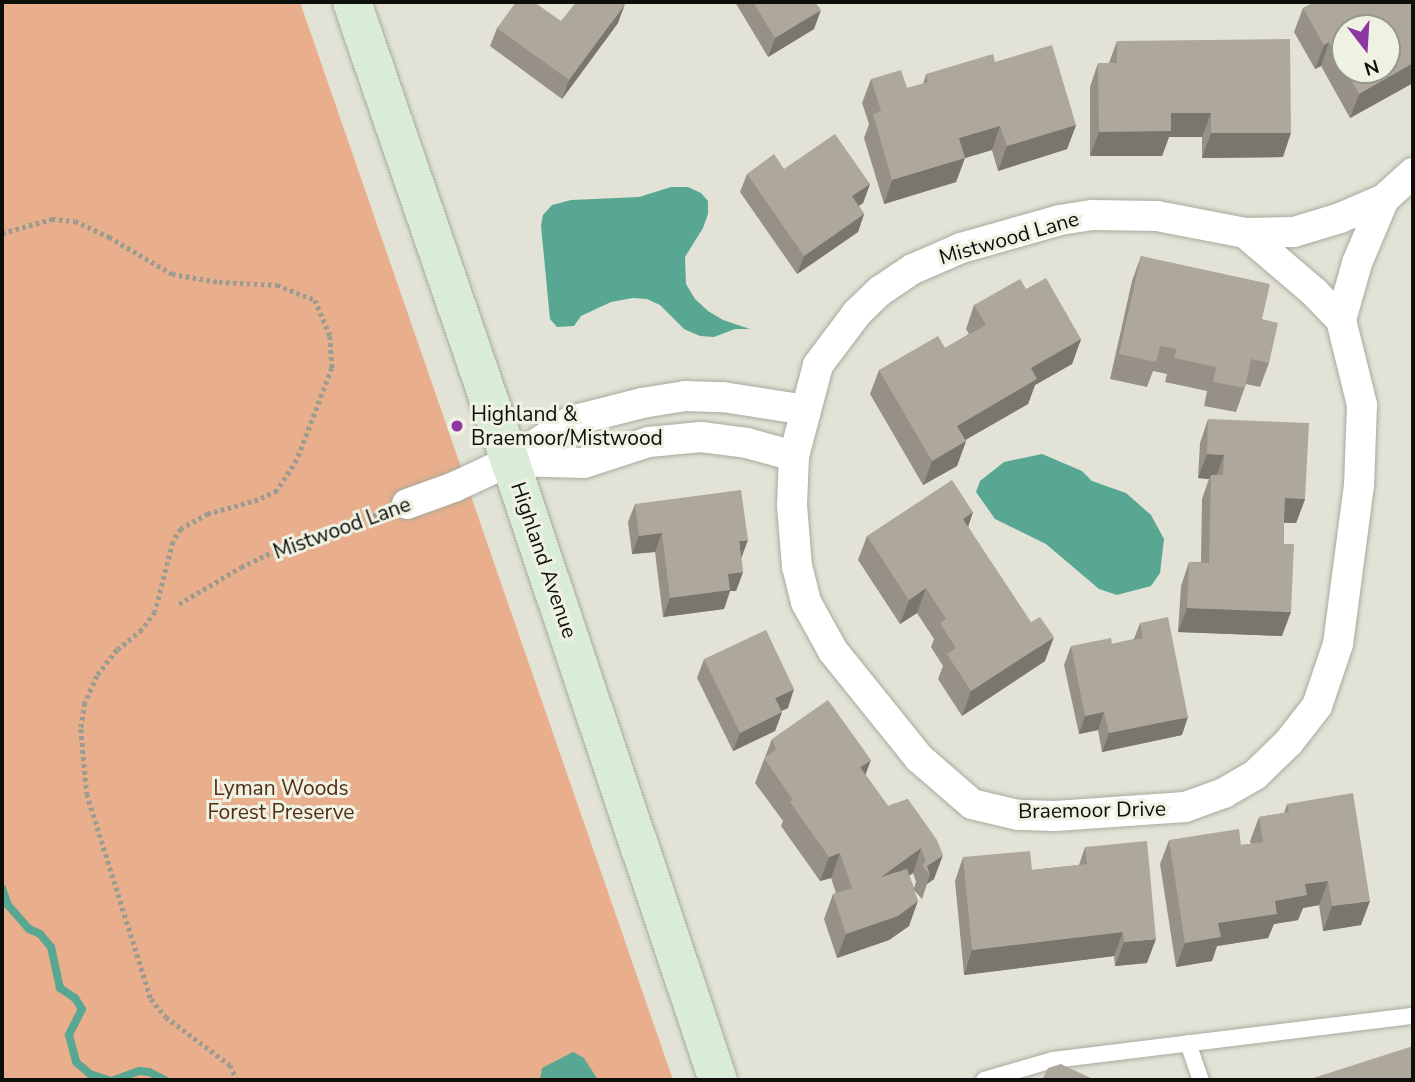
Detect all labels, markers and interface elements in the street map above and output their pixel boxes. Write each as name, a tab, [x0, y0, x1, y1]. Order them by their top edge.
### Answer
north arrow	[1331, 14, 1401, 84]
text: N	[1361, 53, 1382, 82]
street label: Mistwood Lane	[936, 206, 1082, 270]
place label: Highland & Braemoor/Mistwood	[471, 401, 663, 451]
marker: Highland & Braemoor/Mistwood	[449, 418, 465, 434]
street label: Highland Avenue	[505, 479, 583, 641]
street label: Mistwood Lane	[270, 491, 414, 565]
park label: Lyman Woods Forest Preserve	[208, 775, 354, 825]
street label: Braemoor Drive	[1018, 796, 1166, 824]

